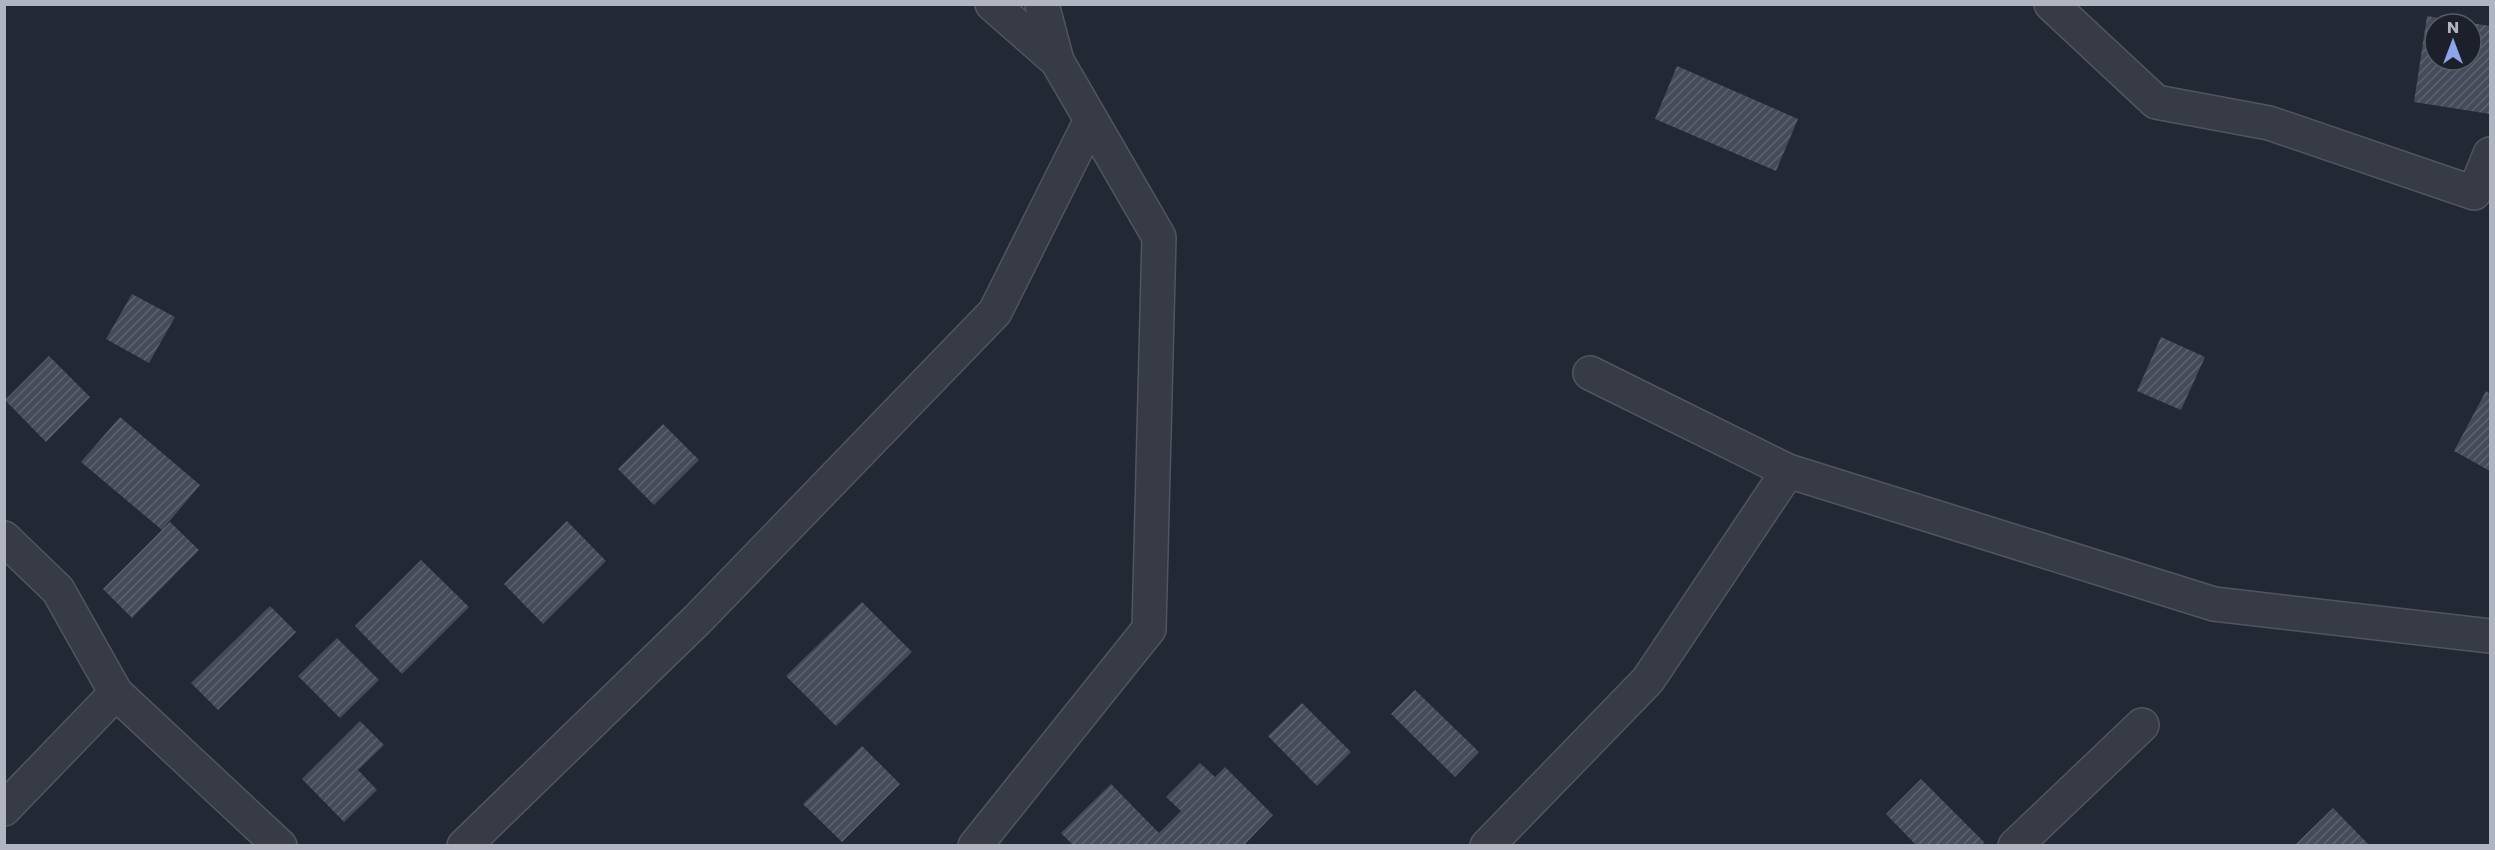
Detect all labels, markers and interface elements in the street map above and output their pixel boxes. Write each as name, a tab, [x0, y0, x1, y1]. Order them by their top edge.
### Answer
north arrow	[2423, 12, 2483, 72]
text: N	[2447, 16, 2459, 39]

